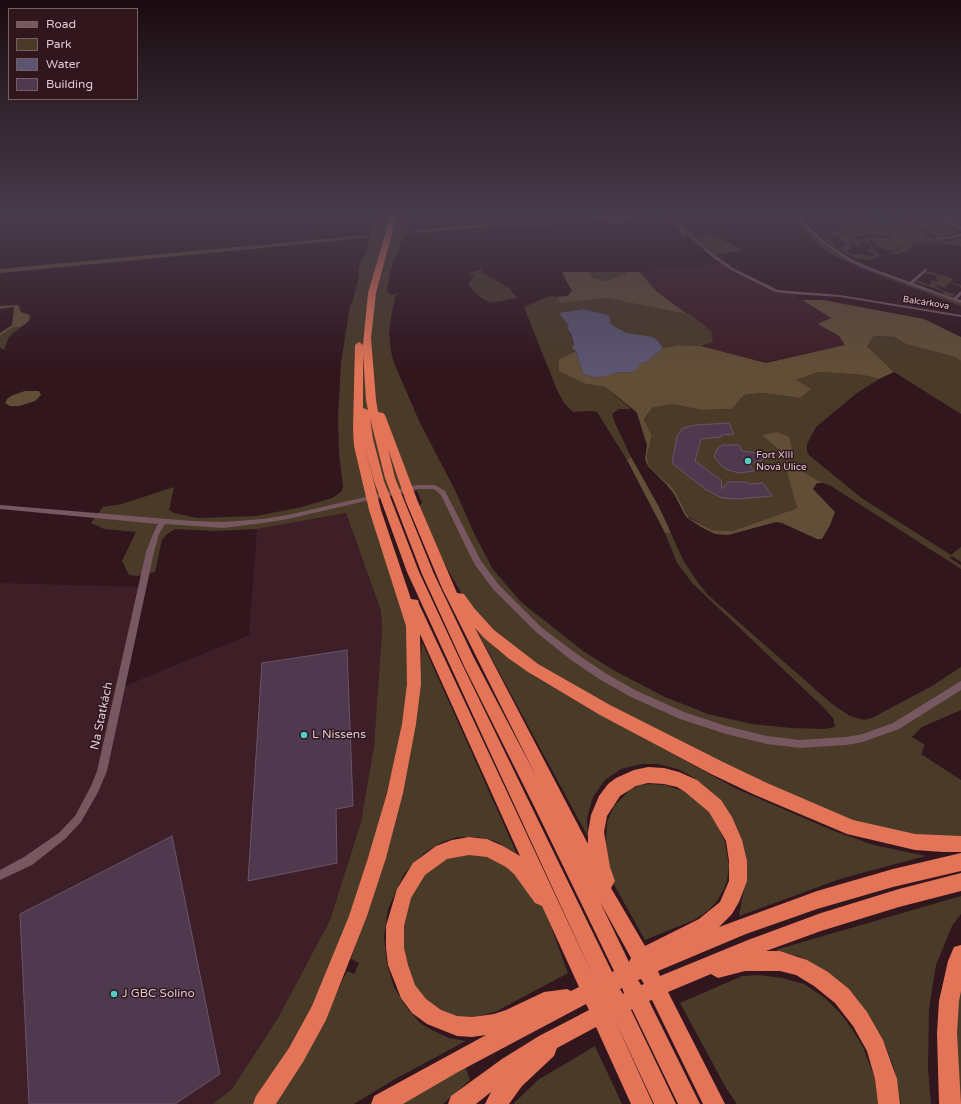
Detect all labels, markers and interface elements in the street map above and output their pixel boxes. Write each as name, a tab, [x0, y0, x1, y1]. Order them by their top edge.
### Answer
legend	[8, 8, 138, 100]
text: Road	[46, 17, 76, 31]
text: Park	[46, 37, 72, 51]
text: Water	[46, 57, 80, 71]
text: Building	[46, 77, 93, 91]
street label: Balcárkova	[902, 294, 950, 312]
place label: Fort XIII Nová Ulice	[756, 449, 807, 472]
marker: Fort XIII Nová Ulice	[743, 456, 753, 466]
street label: Na Statkách	[88, 681, 116, 751]
place label: L Nissens	[312, 728, 366, 742]
marker: L Nissens	[299, 730, 309, 740]
place label: J GBC Solino	[122, 987, 195, 1001]
marker: J GBC Solino	[109, 989, 119, 999]

